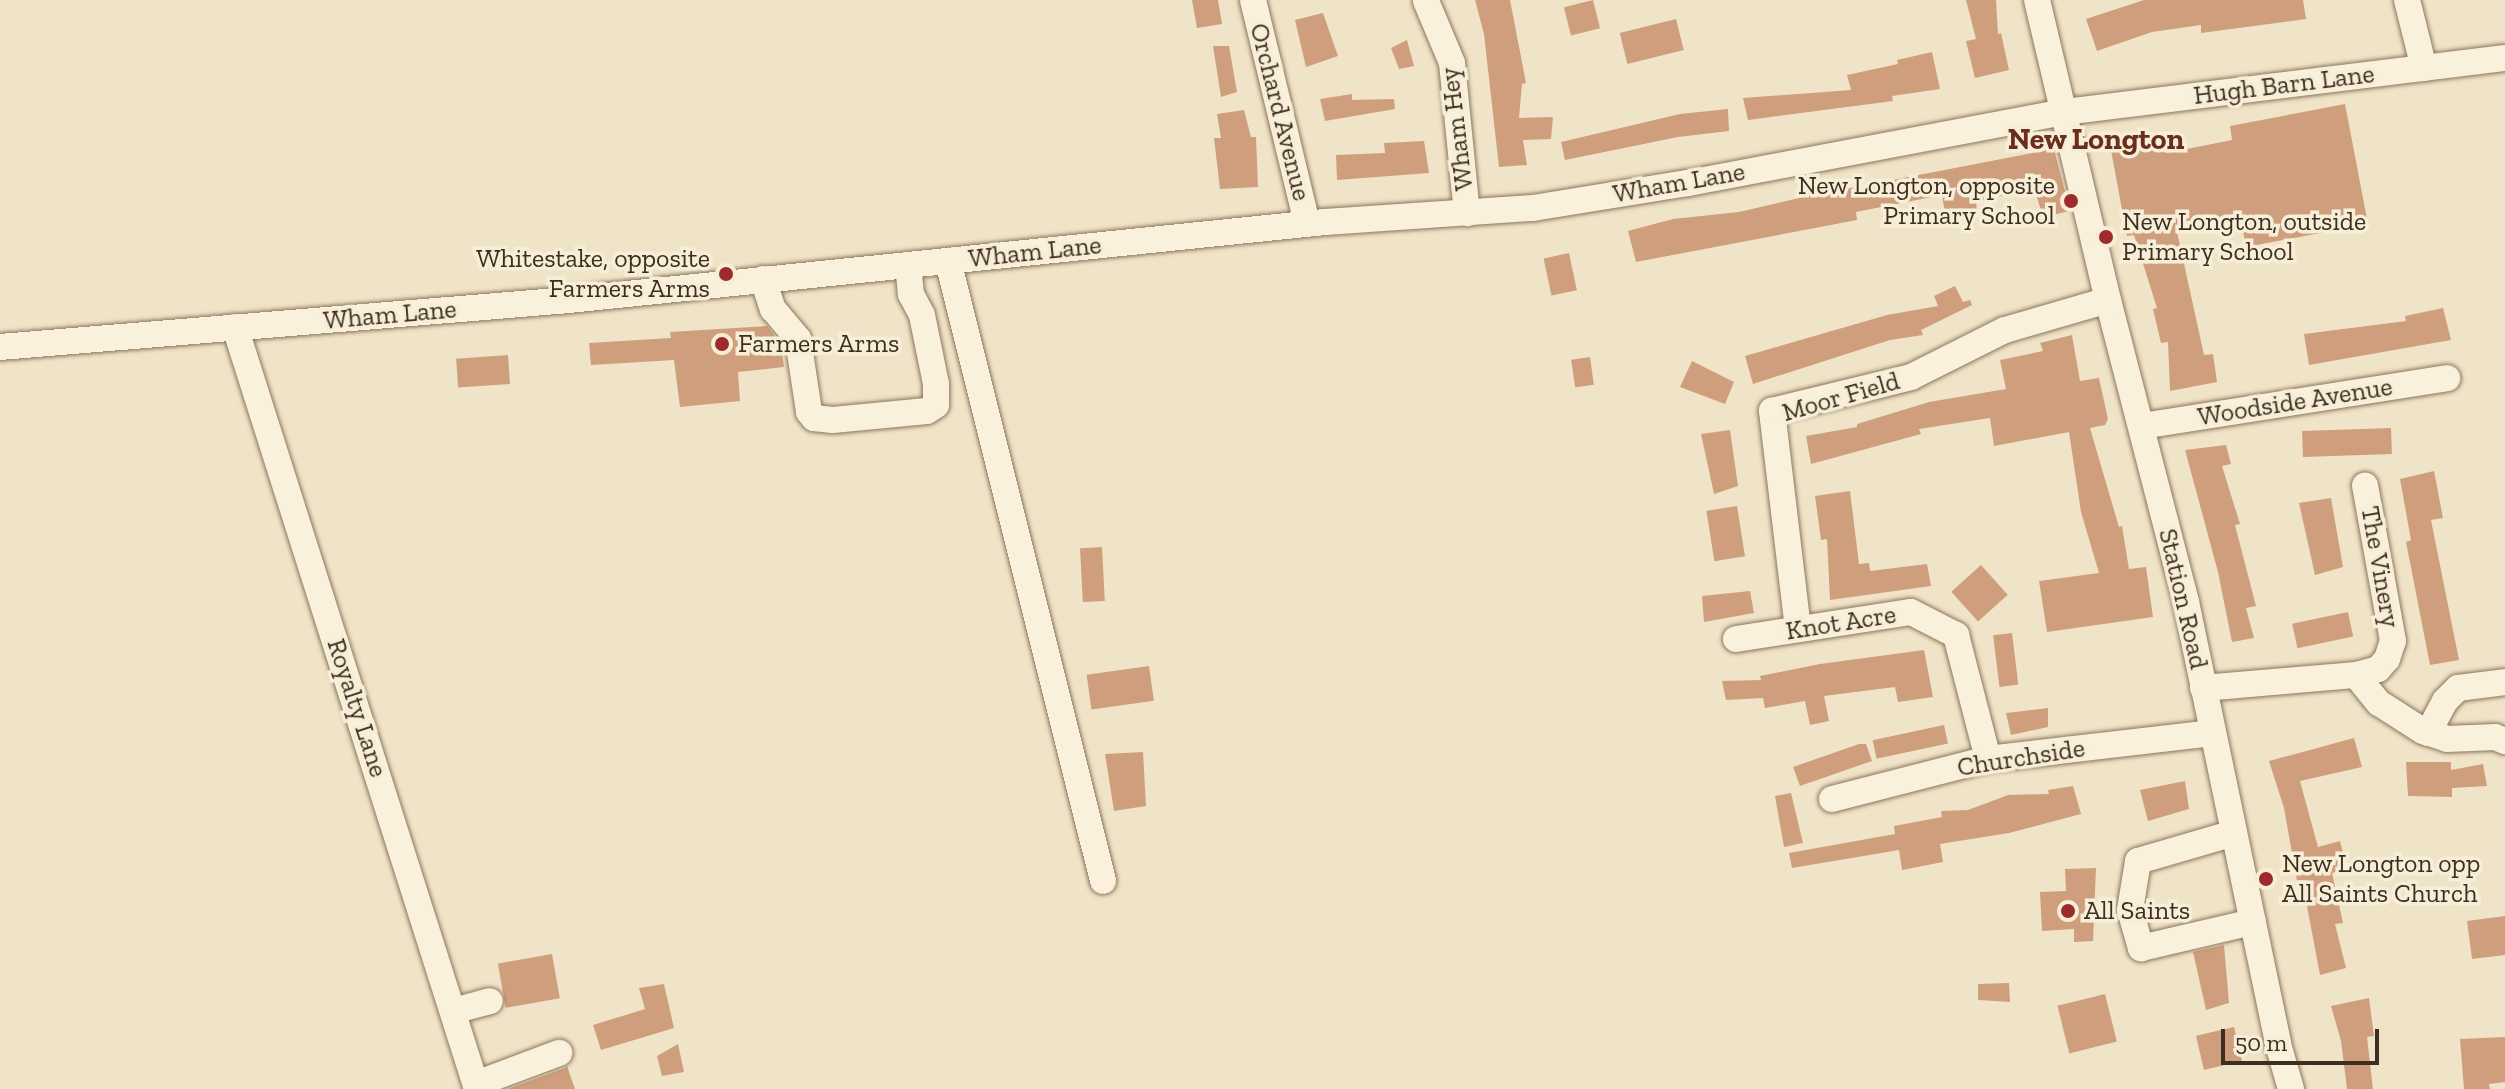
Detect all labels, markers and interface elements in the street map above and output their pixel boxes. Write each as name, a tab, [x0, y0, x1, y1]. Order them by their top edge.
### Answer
street label: Orchard Avenue	[1243, 20, 1317, 204]
street label: Hugh Barn Lane	[2192, 58, 2376, 112]
street label: Wham Hey	[1434, 66, 1480, 192]
district label: New Longton	[2007, 121, 2185, 157]
street label: Wham Lane	[1611, 156, 1747, 210]
place label: New Longton, opposite Primary School	[1797, 170, 2055, 232]
marker: New Longton, opposite Primary School	[2062, 192, 2080, 210]
place label: New Longton, outside Primary School	[2122, 206, 2367, 268]
marker: New Longton, outside Primary School	[2097, 228, 2115, 246]
street label: Wham Lane	[967, 230, 1103, 274]
place label: Whitestake, opposite Farmers Arms	[476, 243, 710, 304]
marker: Whitestake, opposite Farmers Arms	[717, 265, 735, 283]
street label: Wham Lane	[322, 294, 458, 336]
place label: Farmers Arms	[738, 328, 900, 360]
marker: Farmers Arms	[713, 335, 731, 353]
street label: Moor Field	[1779, 365, 1903, 429]
street label: Woodside Avenue	[2195, 371, 2395, 433]
street label: The Vinery	[2354, 503, 2406, 631]
street label: Station Road	[2152, 526, 2214, 672]
street label: Knot Acre	[1783, 599, 1899, 647]
street label: Royalty Lane	[320, 635, 394, 781]
street label: Churchside	[1955, 733, 2087, 783]
place label: New Longton opp All Saints Church	[2282, 848, 2481, 910]
marker: New Longton opp All Saints Church	[2257, 870, 2275, 888]
place label: All Saints	[2084, 895, 2190, 927]
marker: All Saints	[2059, 902, 2077, 920]
scale bar	[2225, 1013, 2383, 1063]
text: 50 m	[2235, 1028, 2287, 1057]

